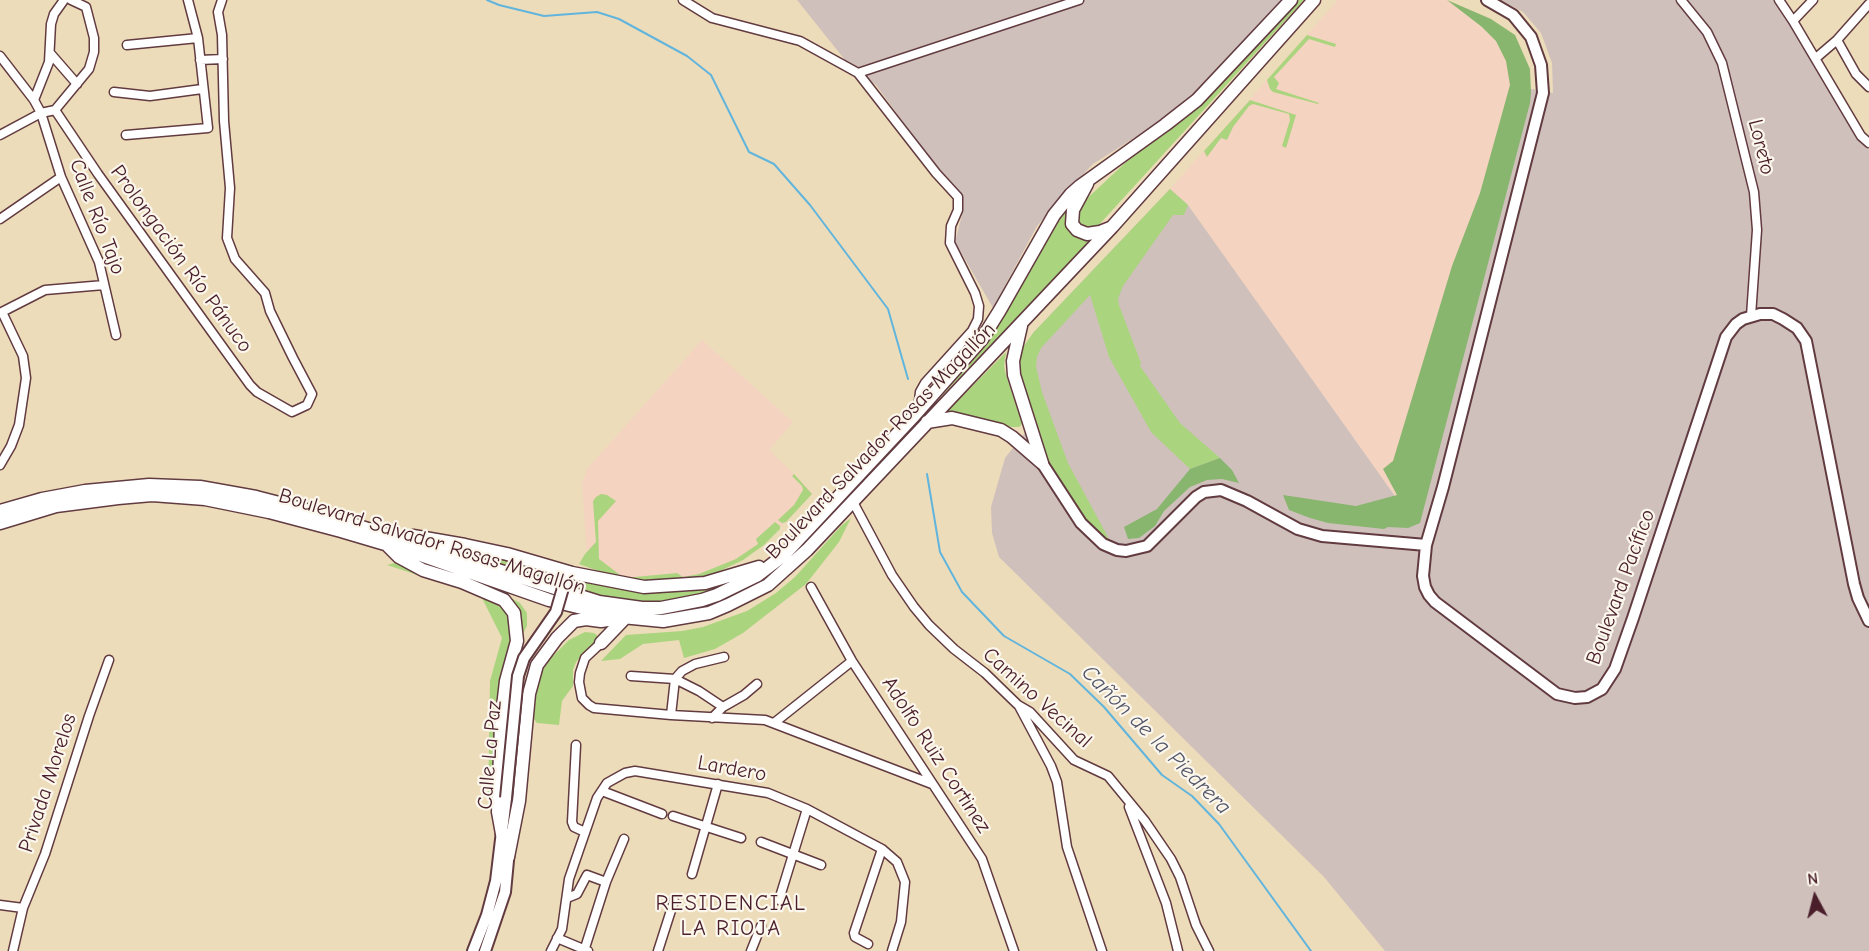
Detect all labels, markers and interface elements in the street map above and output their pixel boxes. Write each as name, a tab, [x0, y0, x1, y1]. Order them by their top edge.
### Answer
street label: Loreto	[1742, 117, 1780, 177]
street label: Calle Río Tajo	[63, 156, 131, 278]
street label: Prolongación Río Pánuco	[105, 160, 257, 358]
street label: Boulevard Salvador Rosas Magallón	[761, 317, 1001, 565]
street label: Boulevard Salvador Rosas Magallón	[275, 483, 589, 601]
street label: Boulevard Pacífico	[1581, 506, 1661, 668]
street label: Camino Vecinal	[977, 642, 1097, 754]
water label: Cañón de la Piedrera	[1076, 660, 1236, 820]
street label: Adolfo Ruiz Cortinez	[876, 672, 996, 838]
street label: Calle La Paz	[473, 699, 507, 811]
street label: Privada Morelos	[14, 710, 82, 856]
street label: Lardero	[696, 751, 768, 787]
north arrow	[1785, 867, 1845, 927]
text: N	[1807, 870, 1819, 889]
district label: RESIDENCIAL LA RIOJA	[655, 891, 807, 942]

